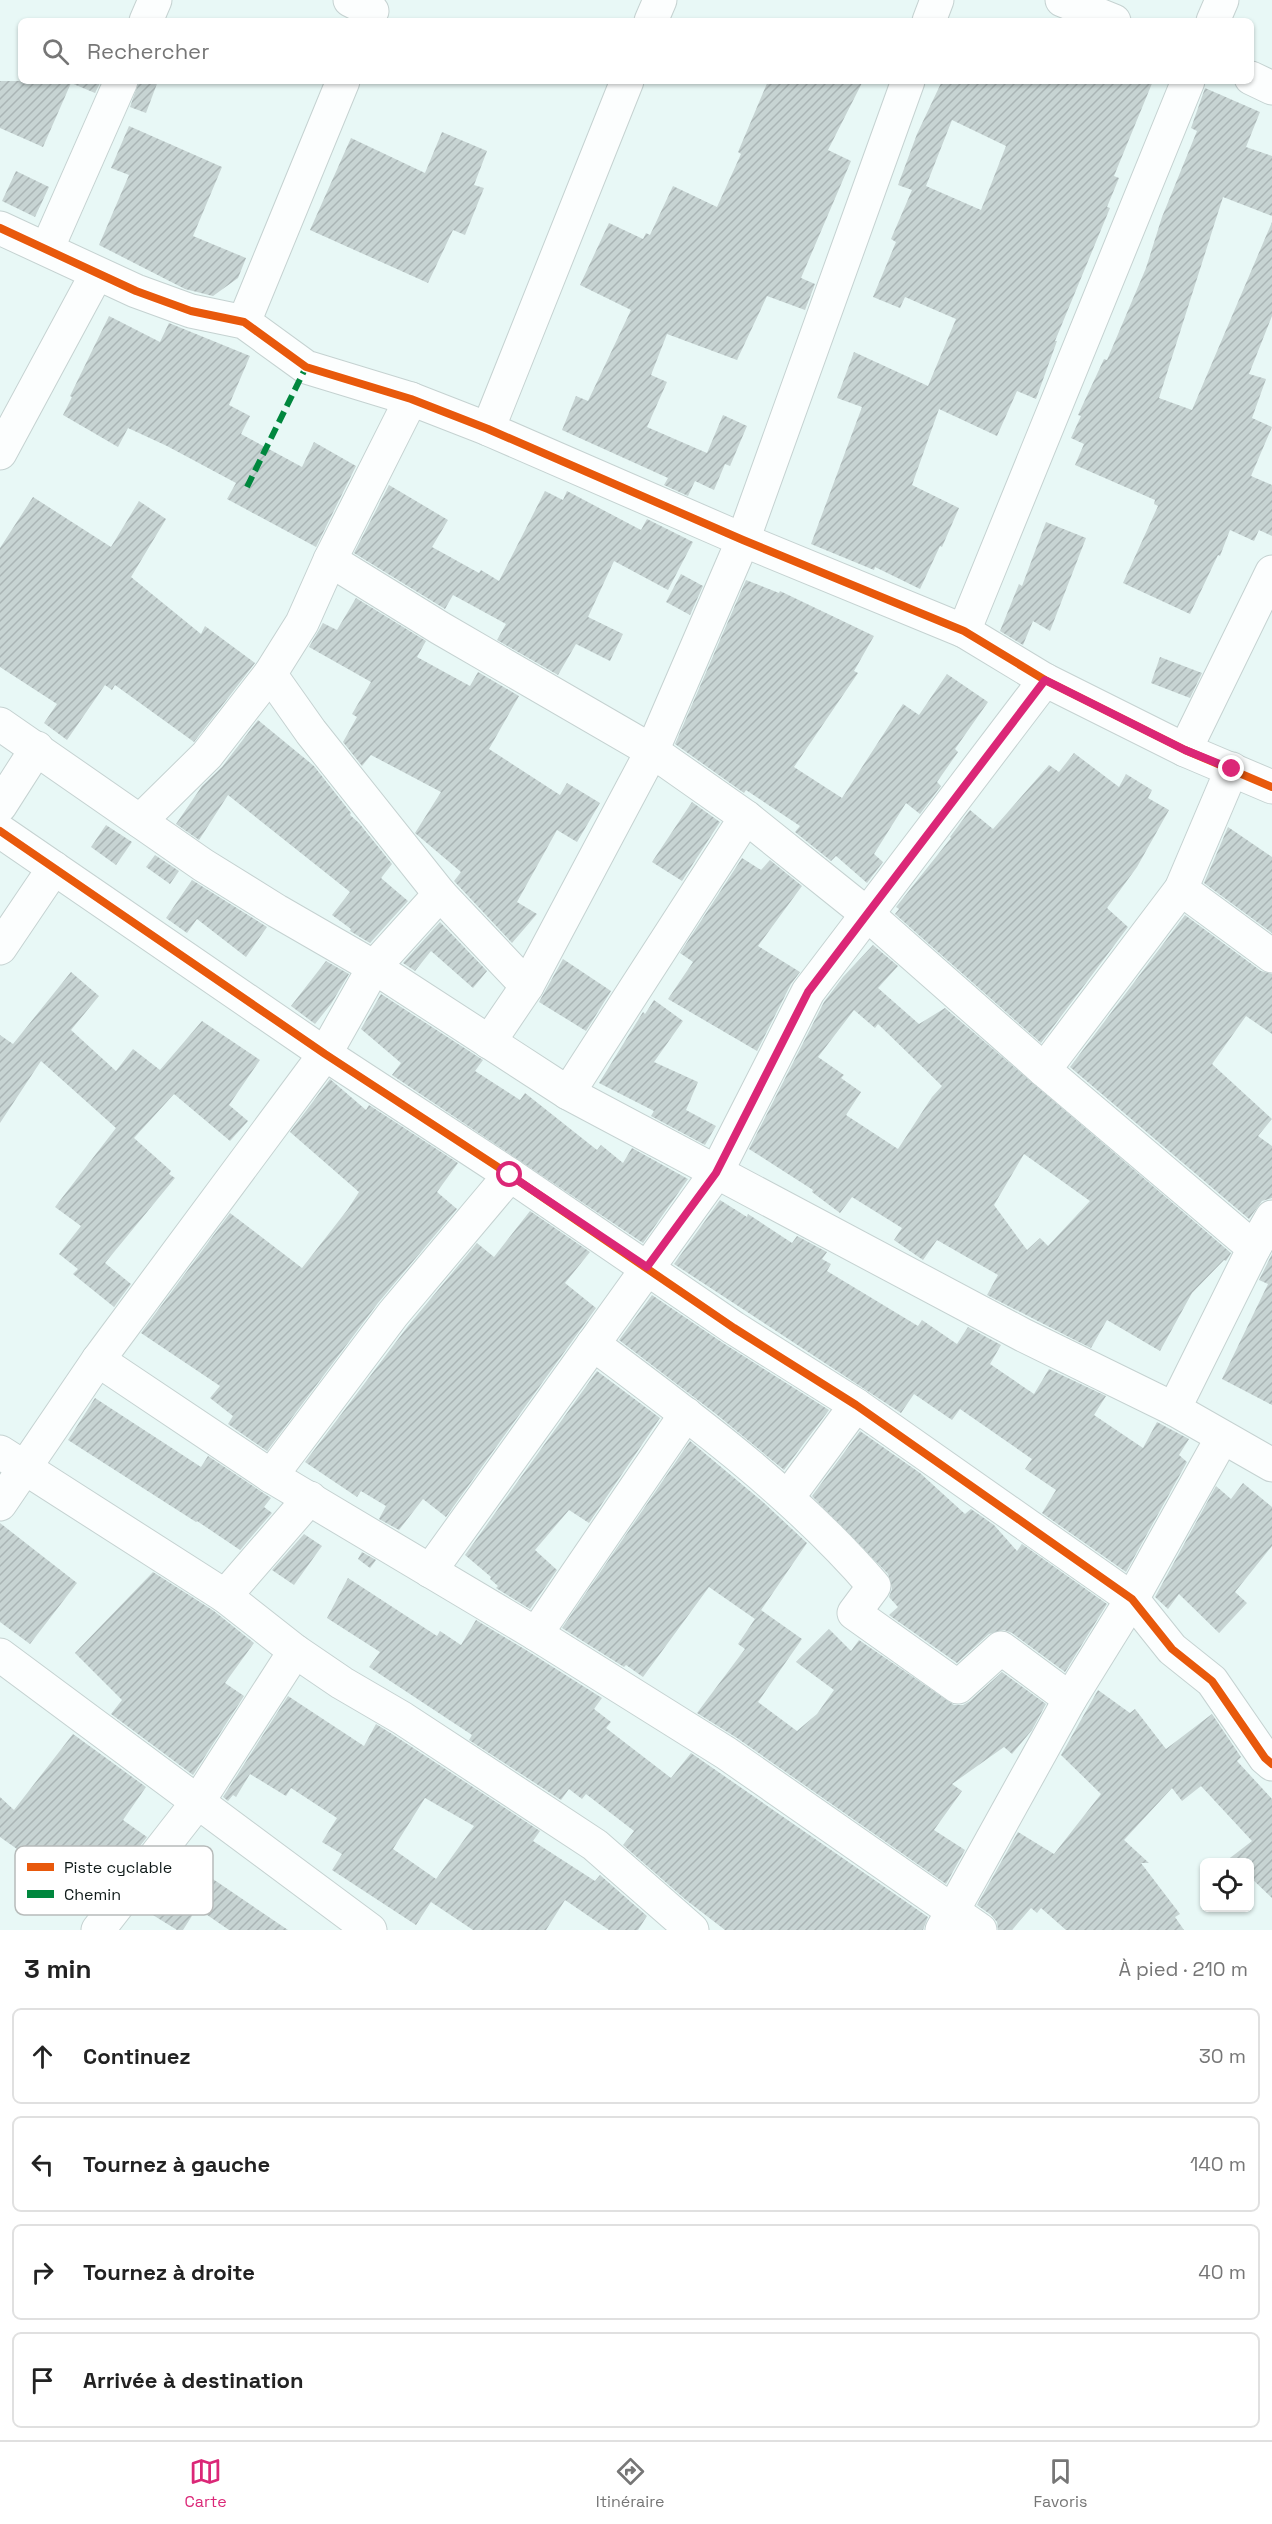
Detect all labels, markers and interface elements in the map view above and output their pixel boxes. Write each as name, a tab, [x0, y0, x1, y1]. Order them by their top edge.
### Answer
search box	[18, 18, 1254, 84]
icon: search	[39, 35, 72, 68]
text: Rechercher	[87, 37, 209, 65]
route end	[1218, 755, 1244, 781]
route start	[496, 1161, 522, 1187]
legend	[15, 1846, 213, 1915]
text: Piste cyclable	[64, 1857, 172, 1878]
map controls	[1200, 1858, 1254, 1912]
button: locate	[1200, 1858, 1254, 1912]
text: Chemin	[64, 1884, 121, 1905]
text: 3 min	[24, 1952, 92, 1986]
text: À pied · 210 m	[1118, 1956, 1248, 1982]
icon: ahead	[26, 2040, 59, 2073]
text: Continuez	[83, 2042, 191, 2070]
text: 30 m	[1199, 2043, 1246, 2069]
icon: left	[26, 2148, 59, 2181]
text: Tournez à gauche	[83, 2150, 270, 2178]
text: 140 m	[1190, 2151, 1246, 2177]
icon: right	[26, 2256, 59, 2289]
text: Tournez à droite	[83, 2258, 255, 2286]
text: 40 m	[1198, 2259, 1246, 2285]
icon: arrive	[26, 2364, 59, 2397]
text: Arrivée à destination	[83, 2366, 304, 2394]
tab: Carte	[185, 2455, 227, 2512]
tab: Itinéraire	[596, 2455, 664, 2512]
tab: Favoris	[1034, 2455, 1087, 2512]

